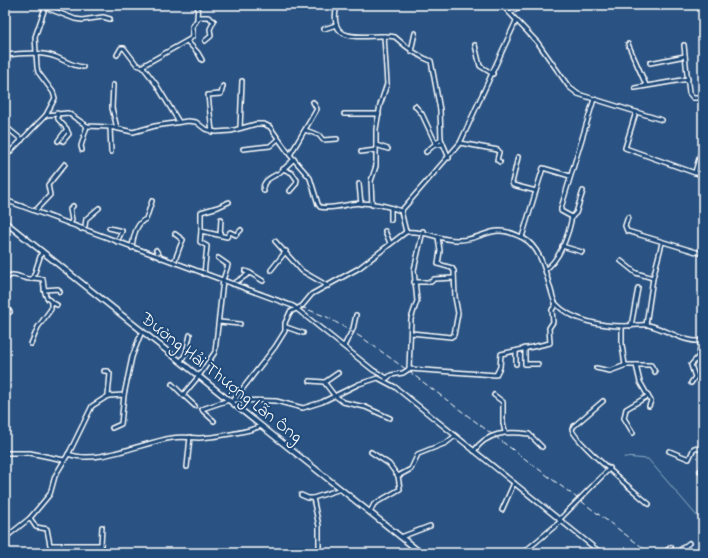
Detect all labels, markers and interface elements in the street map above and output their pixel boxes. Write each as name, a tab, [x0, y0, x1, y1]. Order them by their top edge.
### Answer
street label: Đường Hải Thượng Lãn Ông	[133, 306, 307, 451]

